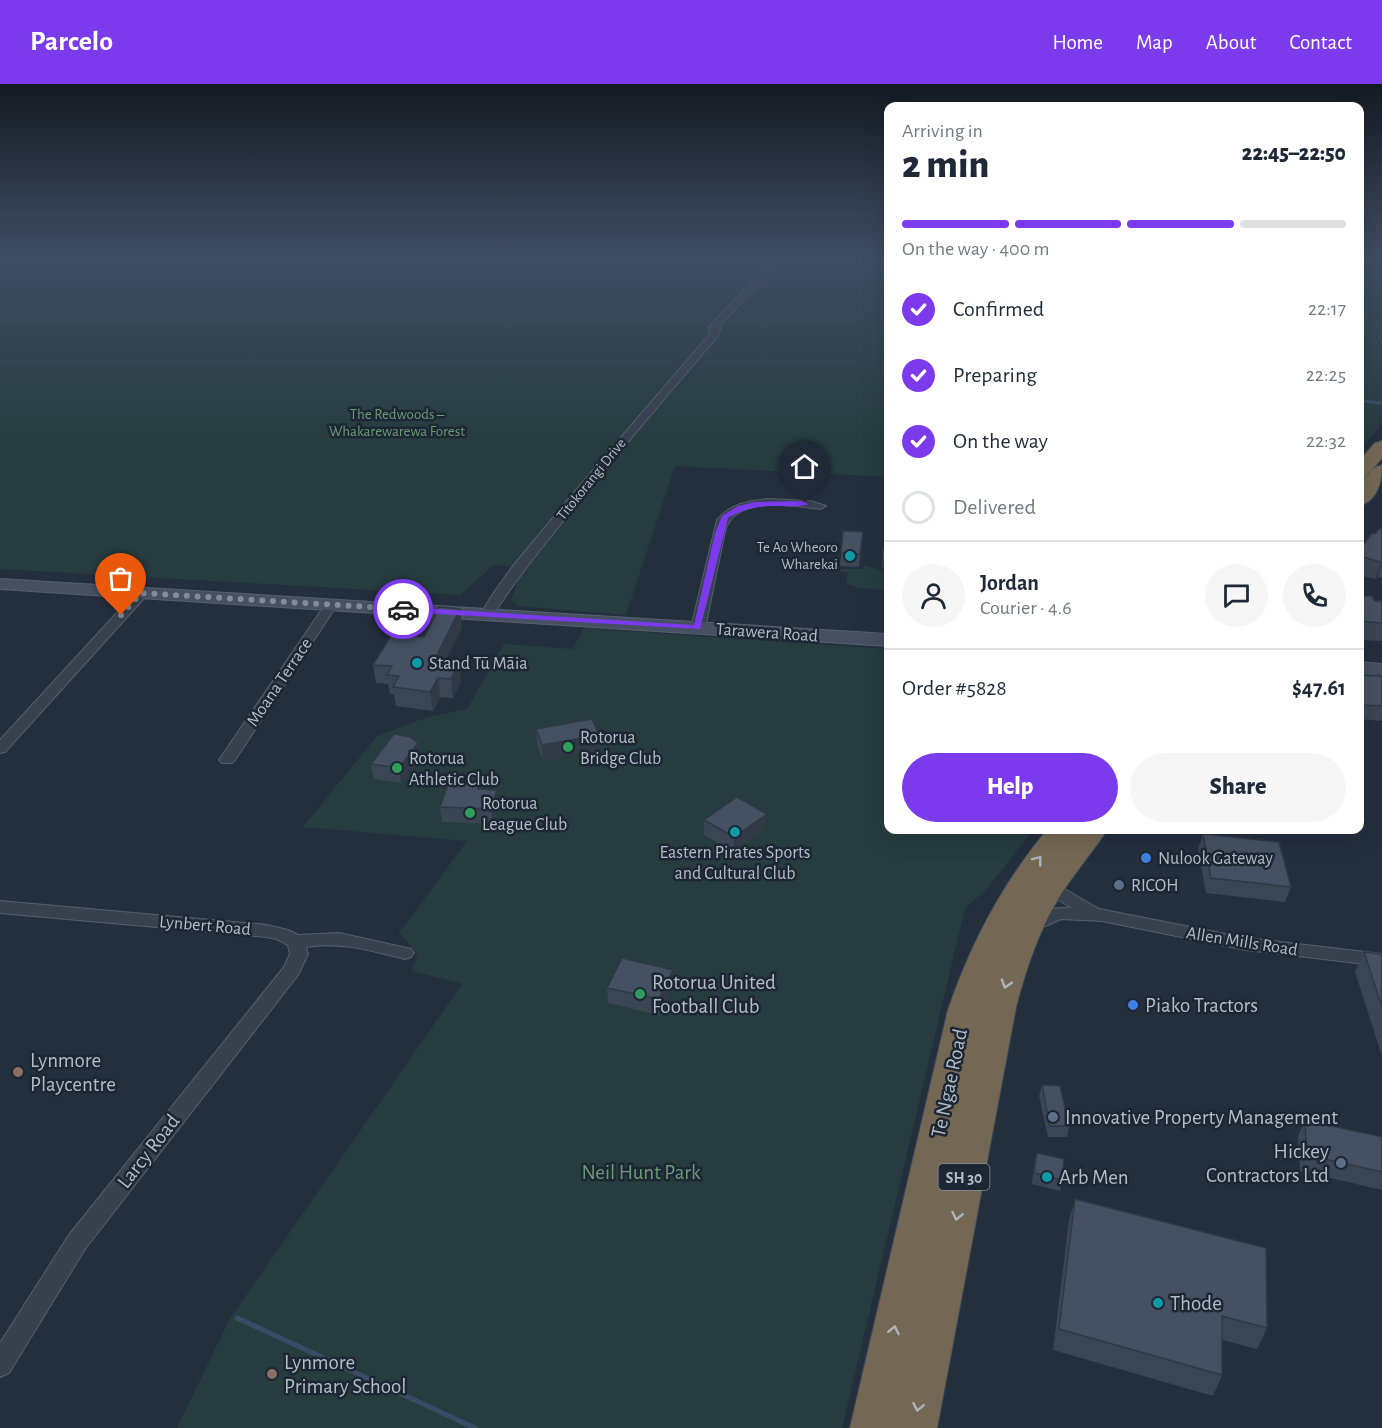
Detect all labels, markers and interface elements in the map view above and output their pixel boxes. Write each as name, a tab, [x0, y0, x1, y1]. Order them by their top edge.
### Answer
text: Parcelo	[30, 28, 113, 56]
text: Home	[1052, 32, 1103, 53]
text: Map	[1136, 32, 1173, 53]
text: About	[1206, 32, 1256, 53]
text: Contact	[1289, 32, 1352, 53]
text: Arriving in	[902, 121, 983, 141]
text: 22:45–22:50	[1242, 142, 1346, 164]
text: 2 min	[902, 146, 989, 185]
text: On the way · 400 m	[902, 239, 1050, 259]
icon: check	[902, 293, 935, 326]
text: Confirmed	[953, 298, 1044, 320]
text: 22:17	[1308, 299, 1346, 319]
icon: check	[902, 359, 935, 392]
text: Preparing	[953, 364, 1037, 386]
text: 22:25	[1306, 365, 1346, 385]
park label: The Redwoods – Whakarewarewa Forest	[329, 407, 465, 439]
icon: check	[902, 425, 935, 458]
text: On the way	[953, 430, 1048, 452]
text: 22:32	[1306, 431, 1346, 451]
street label: Tītokorangi Drive	[554, 435, 629, 523]
pin	[779, 441, 830, 503]
icon: home	[788, 450, 821, 483]
text: Delivered	[953, 496, 1036, 518]
place label: Te Ao Wheoro Wharekai	[757, 540, 838, 572]
marker: Te Ao Wheoro Wharekai	[843, 549, 857, 563]
pin	[95, 553, 146, 615]
icon: bag	[104, 562, 137, 595]
button: person	[902, 564, 965, 627]
button: chat	[1205, 564, 1268, 627]
button: phone	[1283, 564, 1346, 627]
text: Jordan	[980, 572, 1039, 594]
courier	[373, 579, 433, 639]
icon: car	[387, 593, 420, 626]
text: Courier · 4.6	[980, 598, 1072, 618]
street label: Tarawera Road	[715, 620, 819, 646]
street label: Moana Terrace	[244, 635, 316, 730]
place label: Stand Tū Māia	[429, 655, 528, 673]
marker: Stand Tū Māia	[410, 656, 424, 670]
text: Order #5828	[902, 677, 1007, 699]
text: $47.61	[1292, 677, 1346, 699]
place label: Rotorua Bridge Club	[580, 729, 661, 768]
marker: Rotorua Bridge Club	[561, 740, 575, 754]
place label: Rotorua Athletic Club	[409, 750, 499, 789]
button: Help	[902, 753, 1118, 822]
button: Share	[1130, 753, 1346, 822]
marker: Rotorua Athletic Club	[390, 761, 404, 775]
place label: Rotorua League Club	[482, 795, 567, 834]
marker: Rotorua League Club	[463, 806, 477, 820]
marker: Eastern Pirates Sports and Cultural Club	[728, 825, 742, 839]
place label: Eastern Pirates Sports and Cultural Club	[660, 844, 810, 883]
place label: Nulook Gateway	[1158, 850, 1273, 868]
marker: Nulook Gateway	[1139, 851, 1153, 865]
one-way arrow	[1030, 856, 1041, 867]
place label: RICOH	[1131, 877, 1179, 895]
marker: RICOH	[1112, 878, 1126, 892]
street label: Lynbert Road	[158, 913, 251, 939]
street label: Allen Mills Road	[1185, 924, 1299, 960]
place label: Rotorua United Football Club	[652, 972, 776, 1017]
one-way arrow	[1001, 978, 1013, 989]
marker: Rotorua United Football Club	[633, 987, 647, 1001]
place label: Piako Tractors	[1145, 995, 1258, 1016]
marker: Piako Tractors	[1126, 998, 1140, 1012]
street label: Te Ngae Road	[928, 1027, 971, 1139]
place label: Lynmore Playcentre	[30, 1050, 116, 1095]
marker: Lynmore Playcentre	[11, 1065, 25, 1079]
place label: Innovative Property Management	[1065, 1107, 1338, 1128]
street label: Larcy Road	[113, 1110, 184, 1192]
marker: Innovative Property Management	[1046, 1110, 1060, 1124]
place label: Hickey Contractors Ltd	[1206, 1141, 1329, 1186]
marker: Hickey Contractors Ltd	[1334, 1156, 1348, 1170]
park label: Neil Hunt Park	[581, 1162, 701, 1183]
road number: SH 30	[938, 1164, 990, 1190]
place label: Arb Men	[1059, 1167, 1129, 1188]
marker: Arb Men	[1040, 1170, 1054, 1184]
one-way arrow	[951, 1211, 964, 1221]
place label: Thode	[1170, 1293, 1222, 1314]
marker: Thode	[1151, 1296, 1165, 1310]
one-way arrow	[887, 1325, 900, 1335]
place label: Lynmore Primary School	[284, 1352, 407, 1397]
marker: Lynmore Primary School	[265, 1367, 279, 1381]
one-way arrow	[912, 1402, 925, 1412]

